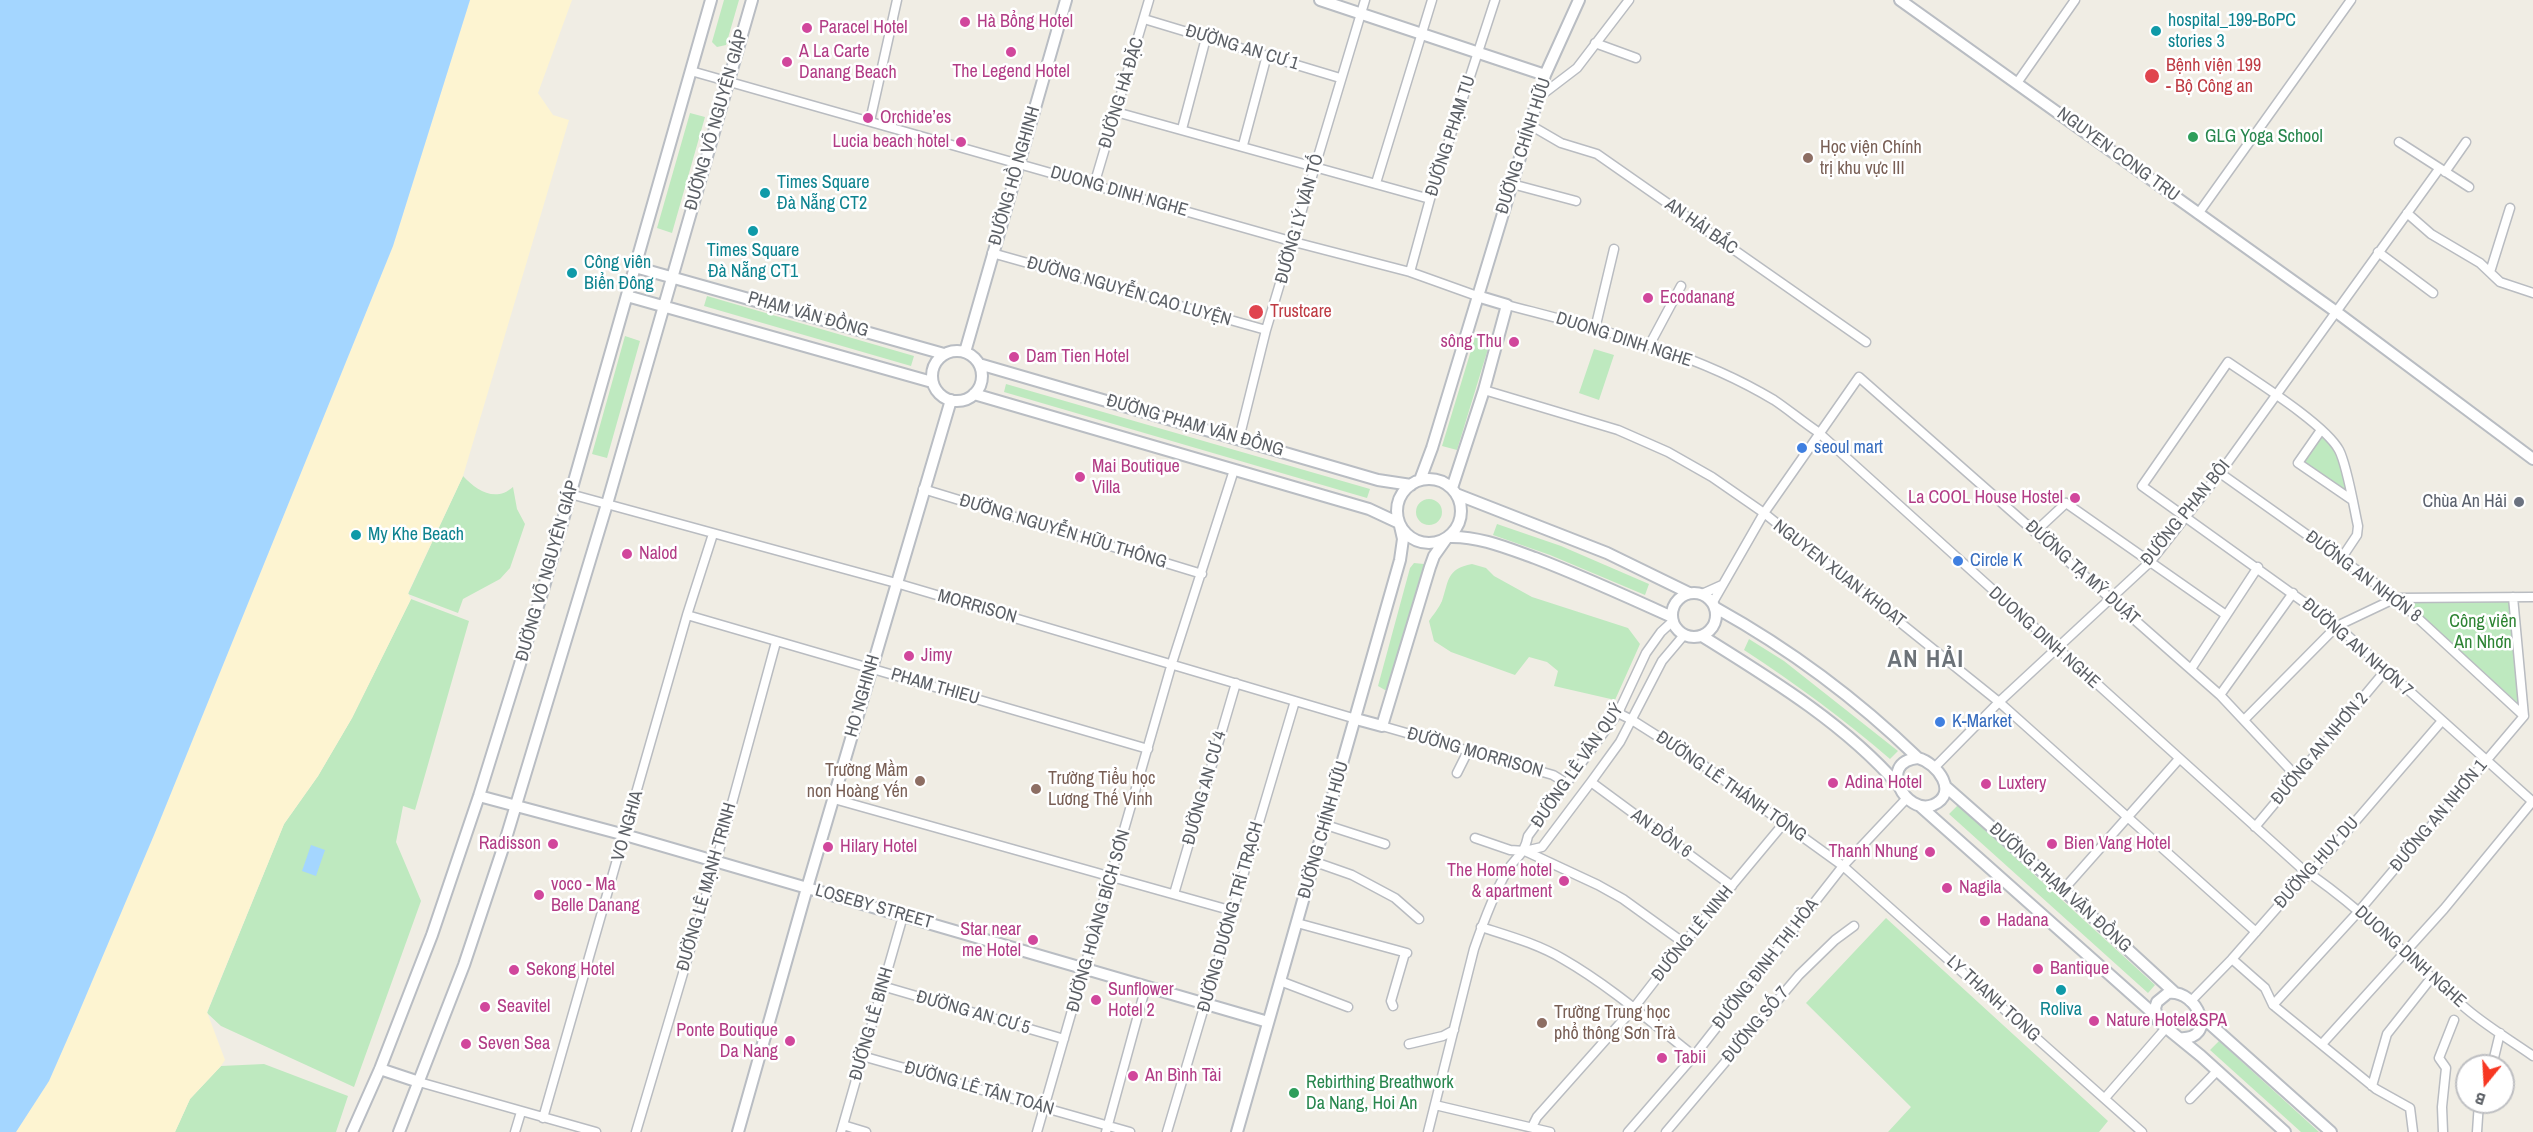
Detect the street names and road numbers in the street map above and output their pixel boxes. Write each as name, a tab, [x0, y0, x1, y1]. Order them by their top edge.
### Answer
street label: ĐƯỜNG AN CƯ 1	[1183, 21, 1301, 75]
street label: ĐƯỜNG VÕ NGUYÊN GIÁP	[681, 27, 753, 213]
street label: ĐƯỜNG HÀ ĐẶC	[1095, 35, 1149, 151]
street label: ĐƯỜNG PHẠM TU	[1421, 73, 1481, 199]
street label: ĐƯỜNG CHÍNH HỮU	[1492, 75, 1556, 217]
street label: NGUYEN CONG TRU	[2053, 103, 2183, 207]
street label: ĐƯỜNG HỒ NGHINH	[985, 104, 1045, 248]
street label: ĐƯỜNG LÝ VĂN TỐ	[1271, 152, 1329, 286]
street label: DUONG DINH NGHE	[1048, 162, 1190, 222]
street label: AN HẢI BẮC	[1661, 194, 1741, 260]
street label: ĐƯỜNG NGUYỄN CAO LUYỆN	[1024, 252, 1234, 332]
street label: PHẠM VĂN ĐỒNG	[745, 287, 871, 343]
street label: DUONG DINH NGHE	[1553, 308, 1695, 372]
street label: ĐƯỜNG PHẠM VĂN ĐỒNG	[1104, 390, 1286, 462]
street label: ĐƯỜNG PHAN BÔI	[2137, 456, 2235, 570]
street label: ĐƯỜNG VÕ NGUYÊN GIÁP	[512, 478, 584, 664]
street label: ĐƯỜNG NGUYỄN HỮU THÔNG	[957, 490, 1169, 574]
street label: NGUYEN XUAN KHOAT	[1768, 516, 1910, 632]
street label: ĐƯỜNG TẠ MỸ DUẬT	[2020, 516, 2144, 630]
street label: ĐƯỜNG AN NHƠN 8	[2301, 526, 2425, 628]
street label: DUONG DINH NGHE	[1984, 583, 2104, 693]
street label: MORRISON	[935, 585, 1019, 629]
street label: ĐƯỜNG AN NHƠN 7	[2297, 594, 2417, 702]
street label: HO NGHINH	[841, 652, 885, 740]
street label: PHAM THIEU	[888, 664, 982, 710]
street label: ĐƯỜNG AN NHƠN 2	[2267, 689, 2373, 809]
street label: ĐƯỜNG LÊ VĂN QUÝ	[1527, 700, 1629, 832]
street label: ĐƯỜNG MORRISON	[1405, 723, 1545, 783]
street label: ĐƯỜNG LÊ THÁNH TÔNG	[1652, 727, 1810, 847]
street label: ĐƯỜNG AN CƯ 4	[1178, 729, 1232, 847]
street label: ĐƯỜNG AN NHƠN 1	[2386, 756, 2492, 876]
street label: ĐƯỜNG CHÍNH HỮU	[1294, 759, 1354, 901]
street label: VO NGHIA	[608, 788, 648, 864]
street label: ĐƯỜNG LÊ MẠNH TRINH	[673, 800, 741, 974]
street label: AN ĐỒN 6	[1626, 805, 1696, 863]
street label: ĐƯỜNG HUY DU	[2270, 813, 2364, 913]
street label: ĐƯỜNG DƯƠNG TRÍ TRẠCH	[1193, 819, 1269, 1015]
street label: ĐƯỜNG PHẠM VĂN ĐỒNG	[1985, 819, 2135, 957]
street label: ĐƯỜNG HOÀNG BÍCH SƠN	[1063, 827, 1135, 1015]
street label: LOSEBY STREET	[813, 880, 935, 934]
street label: ĐƯỜNG LÊ NINH	[1648, 882, 1738, 986]
street label: ĐƯỜNG ĐINH THỊ HÒA	[1709, 895, 1823, 1033]
street label: DUONG DINH NGHE	[2350, 902, 2470, 1012]
street label: LY THANH TONG	[1942, 951, 2044, 1047]
street label: ĐƯỜNG LÊ BINH	[846, 965, 898, 1083]
street label: ĐƯỜNG SỐ 7	[1718, 983, 1794, 1067]
street label: ĐƯỜNG AN CƯ 5	[914, 986, 1032, 1040]
street label: ĐƯỜNG LÊ TÂN TOÁN	[902, 1057, 1056, 1121]

